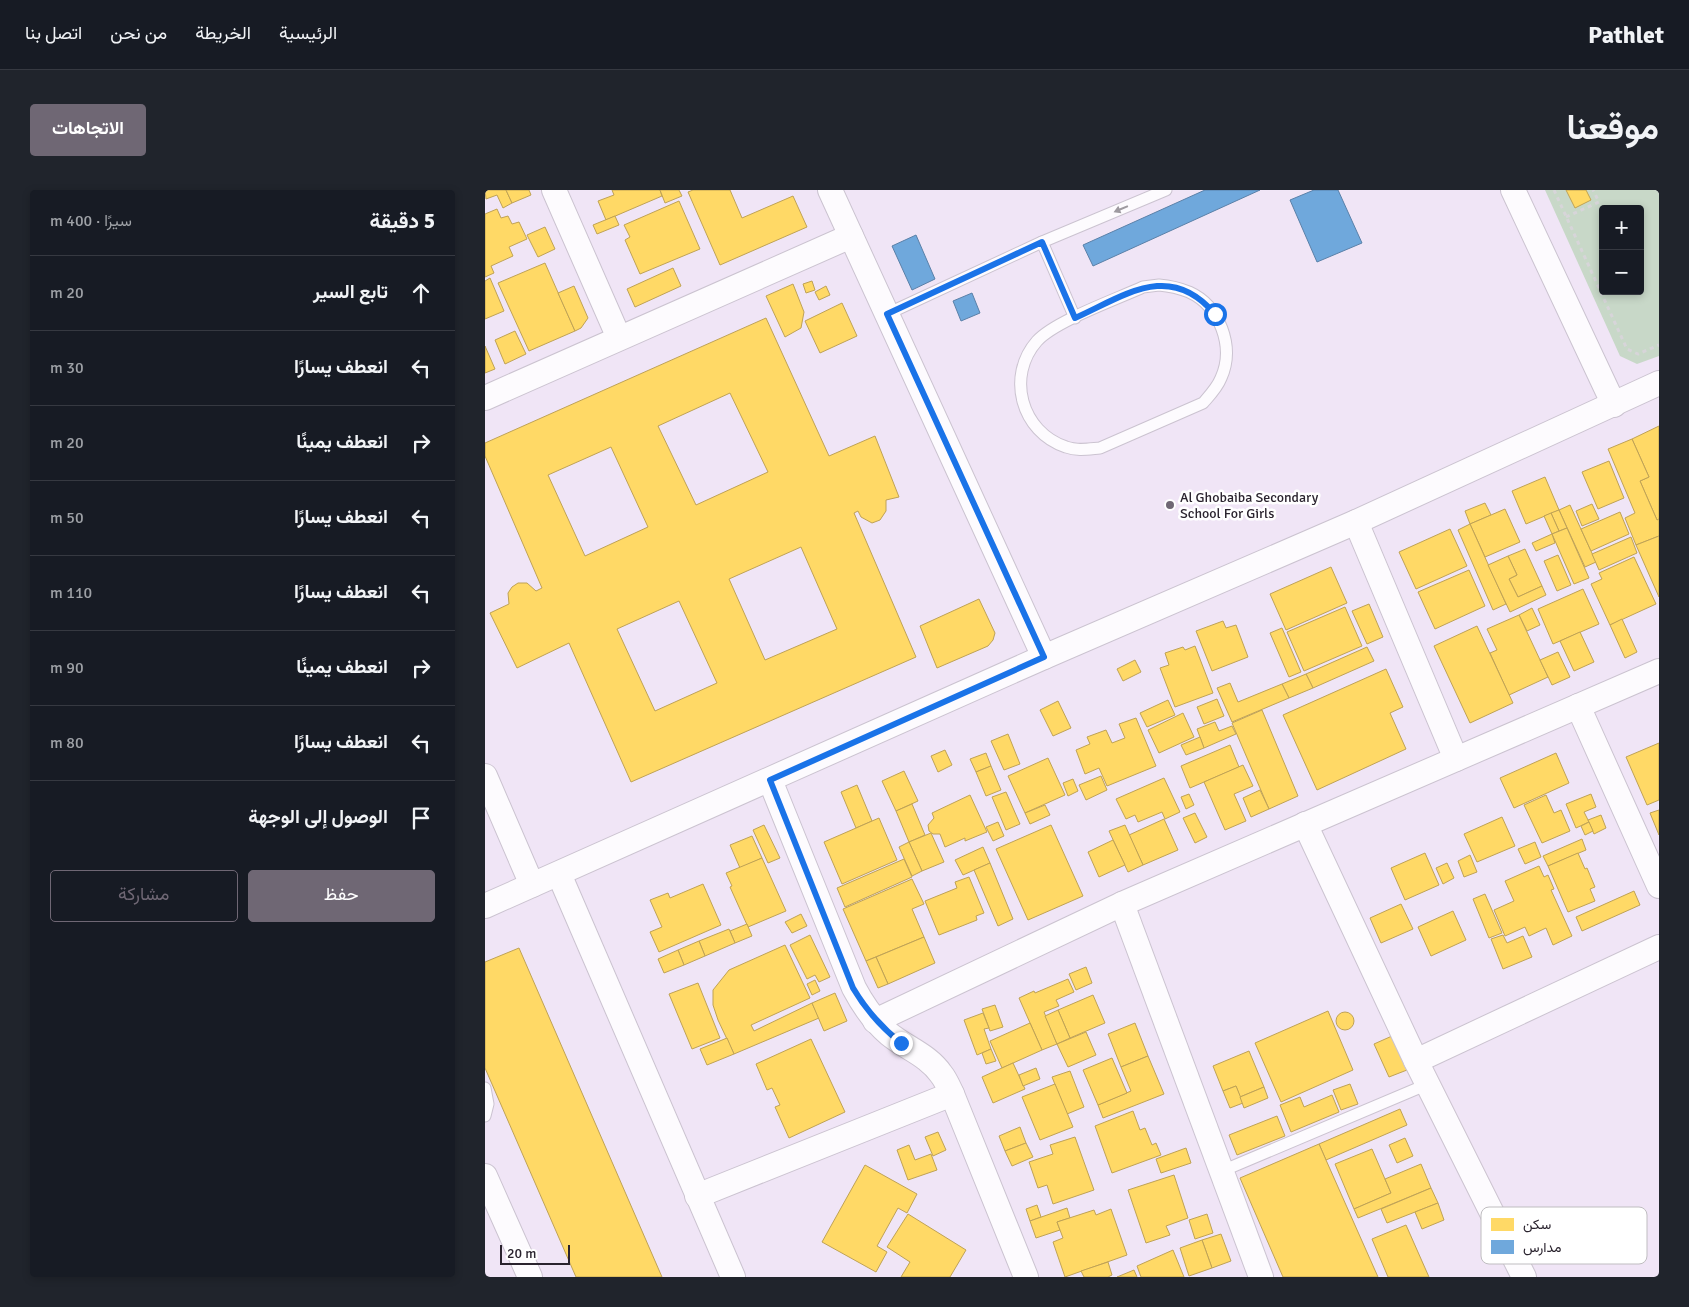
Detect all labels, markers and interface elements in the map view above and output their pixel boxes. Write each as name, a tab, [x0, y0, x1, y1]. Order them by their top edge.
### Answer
text: Pathlet	[1588, 20, 1664, 50]
text: اتصل بنا	[25, 22, 82, 44]
text: من نحن	[110, 22, 167, 44]
text: الخريطة	[195, 22, 251, 44]
text: الرئيسية	[279, 22, 337, 44]
button: الاتجاهات	[30, 104, 146, 156]
text: موقعنا	[1566, 106, 1659, 149]
one-way arrow	[1113, 205, 1128, 213]
map controls	[1599, 205, 1644, 295]
button: +	[1599, 205, 1644, 250]
text: 5 دقيقة	[370, 208, 435, 234]
text: سيرًا · 400 m	[50, 211, 132, 231]
button: −	[1599, 250, 1644, 295]
icon: ahead	[407, 279, 435, 307]
text: تابع السير	[313, 280, 388, 304]
text: 20 m	[50, 283, 84, 303]
route start	[1204, 303, 1227, 326]
icon: left	[407, 354, 435, 382]
text: انعطف يسارًا	[294, 355, 388, 379]
text: 30 m	[50, 358, 84, 378]
icon: right	[407, 429, 435, 457]
text: انعطف يمينًا	[296, 430, 388, 454]
text: 20 m	[50, 433, 84, 453]
place label: Al Ghobaiba Secondary School For Girls	[1180, 489, 1319, 522]
marker: Al Ghobaiba Secondary School For Girls	[1164, 499, 1176, 511]
icon: left	[407, 504, 435, 532]
text: انعطف يسارًا	[294, 505, 388, 529]
text: 50 m	[50, 508, 84, 528]
icon: left	[407, 579, 435, 607]
text: انعطف يسارًا	[294, 580, 388, 604]
text: 110 m	[50, 583, 92, 603]
icon: right	[407, 654, 435, 682]
text: انعطف يمينًا	[296, 655, 388, 679]
text: 90 m	[50, 658, 84, 678]
icon: left	[407, 729, 435, 757]
text: انعطف يسارًا	[294, 730, 388, 754]
text: 80 m	[50, 733, 84, 753]
icon: arrive	[407, 804, 435, 832]
text: الوصول إلى الوجهة	[248, 805, 388, 829]
button: مشاركة	[50, 870, 238, 922]
button: حفظ	[248, 870, 435, 922]
route end	[890, 1032, 913, 1055]
legend	[1481, 1207, 1647, 1264]
text: سكن	[1523, 1216, 1551, 1233]
text: مدارس	[1523, 1239, 1561, 1256]
scale bar	[500, 1242, 570, 1265]
text: 20 m	[507, 1245, 536, 1262]

